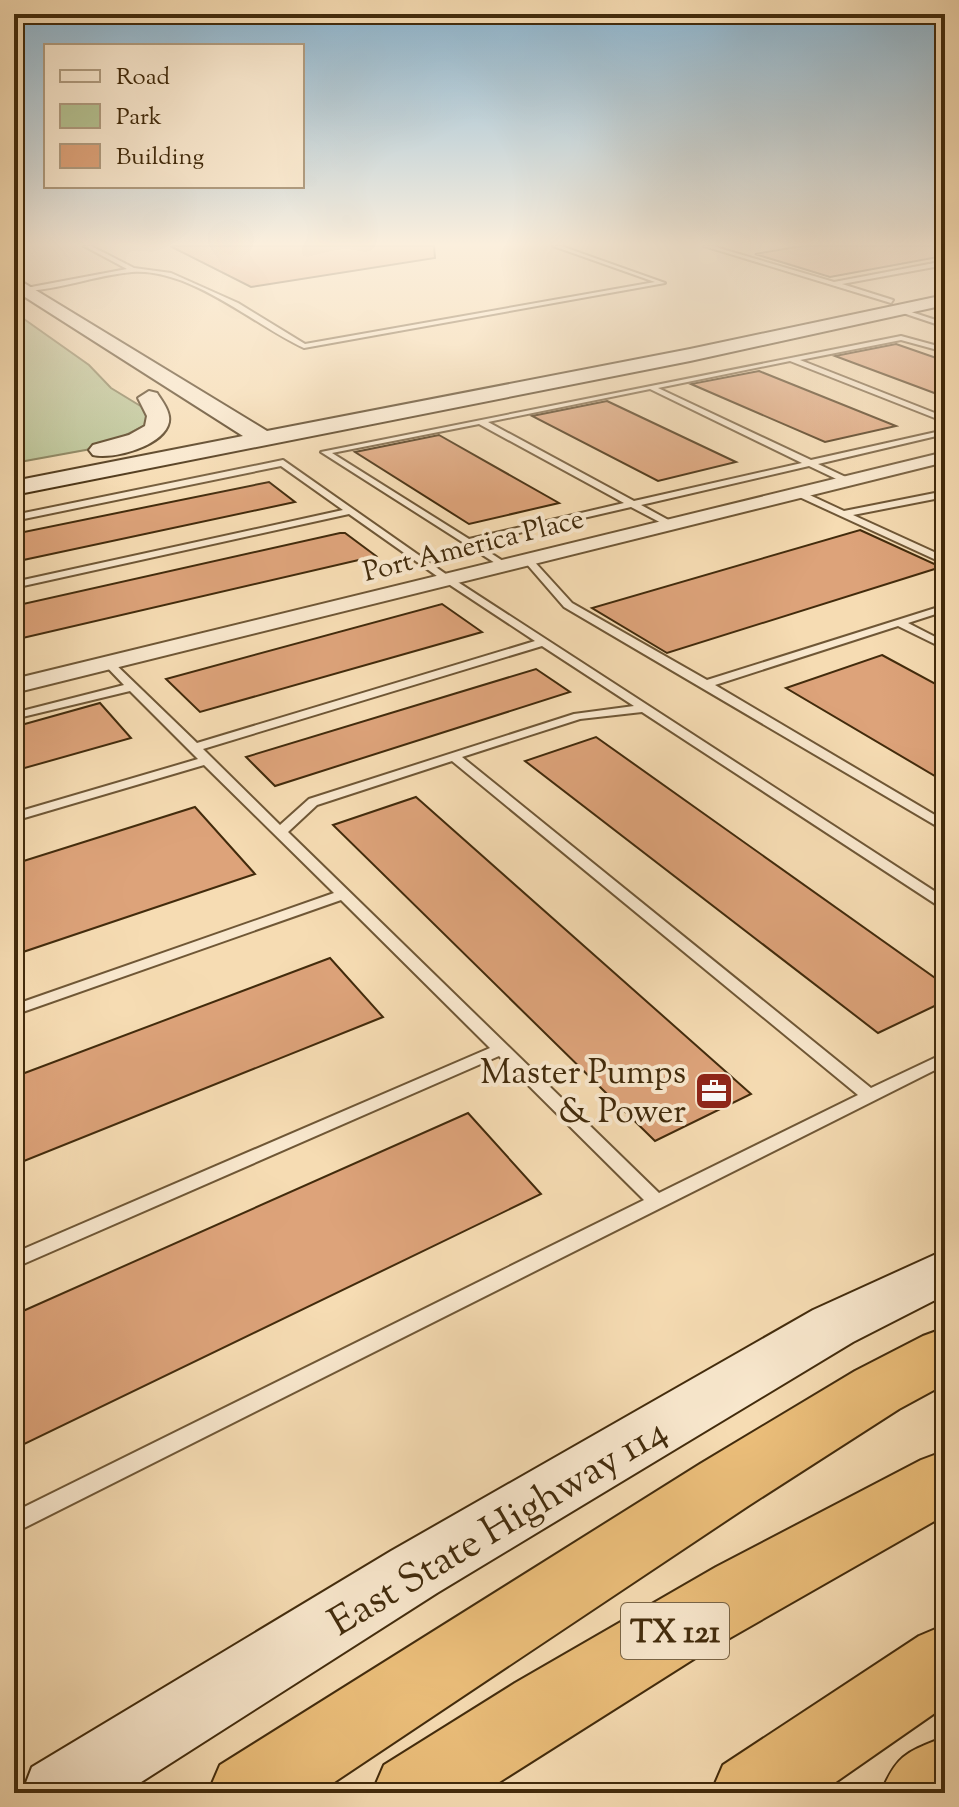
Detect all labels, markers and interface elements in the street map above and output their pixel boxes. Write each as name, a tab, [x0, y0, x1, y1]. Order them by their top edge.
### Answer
legend	[44, 44, 304, 188]
text: Road	[116, 61, 170, 95]
text: Park	[116, 101, 162, 135]
text: Building	[116, 141, 205, 175]
street label: Port America Place	[359, 500, 588, 594]
place label: Master Pumps & Power	[480, 1050, 686, 1138]
office icon: Master Pumps & Power	[693, 1070, 735, 1112]
street label: East State Highway 114	[319, 1405, 679, 1653]
road number: TX 121	[621, 1603, 729, 1659]

